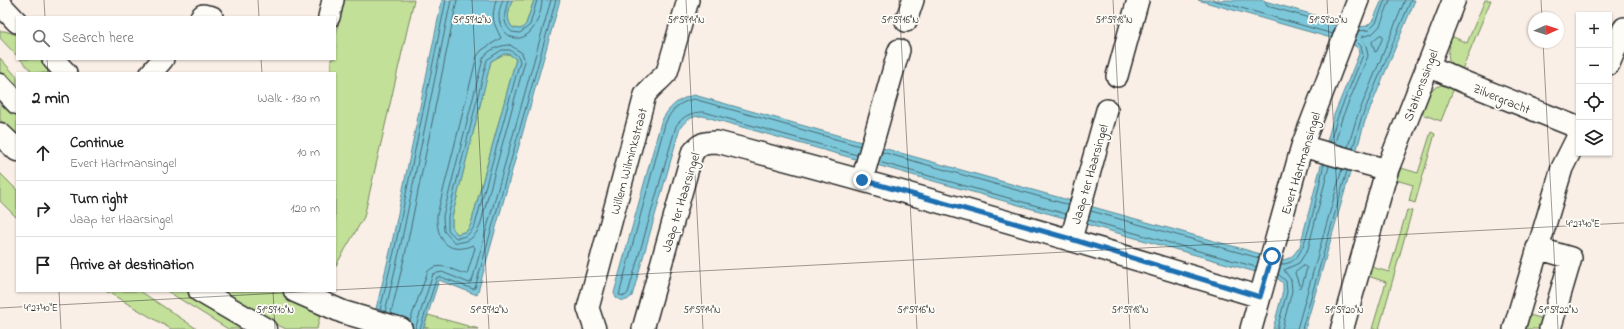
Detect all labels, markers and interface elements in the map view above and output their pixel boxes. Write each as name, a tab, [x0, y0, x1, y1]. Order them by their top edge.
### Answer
north arrow	[1528, 12, 1564, 48]
map controls	[1576, 12, 1612, 156]
button: +	[1576, 12, 1612, 48]
text: 51°59'12"N	[453, 13, 492, 28]
text: 51°59'14"N	[667, 13, 705, 28]
text: 51°59'16"N	[881, 13, 919, 28]
text: 51°59'18"N	[1095, 13, 1133, 28]
text: 51°59'20"N	[1308, 13, 1348, 28]
search box	[16, 16, 336, 60]
icon: search	[30, 27, 52, 49]
text: Search here	[62, 27, 134, 49]
street label: Stationssingel	[1399, 47, 1445, 125]
button: −	[1576, 48, 1612, 84]
street label: Zilvergracht	[1470, 79, 1534, 121]
button: locate	[1576, 84, 1612, 120]
text: 2 min	[32, 86, 69, 111]
text: Walk · 130 m	[257, 89, 320, 108]
street label: Willem Wilminkstraat	[606, 105, 653, 217]
street label: Evert Hartmansingel	[1277, 110, 1327, 217]
button: layers	[1576, 120, 1612, 156]
street label: Jaap ter Haarsingel	[1067, 122, 1115, 227]
text: Continue	[70, 132, 124, 154]
icon: ahead	[32, 142, 54, 164]
text: 10 m	[297, 143, 320, 162]
street label: Jaap ter Haarsingel	[657, 150, 707, 255]
text: Evert Hartmansingel	[70, 154, 176, 173]
route end	[853, 171, 871, 189]
text: Turn right	[70, 188, 128, 210]
icon: right	[32, 198, 54, 220]
text: 120 m	[290, 199, 320, 218]
text: Jaap ter Haarsingel	[70, 210, 173, 229]
text: 4°27'40"E	[1566, 217, 1600, 232]
route start	[1263, 247, 1281, 265]
icon: arrive	[32, 254, 54, 276]
text: Arrive at destination	[70, 254, 194, 276]
text: 4°27'40"E	[24, 301, 58, 316]
text: 51°59'10"N	[256, 303, 294, 318]
text: 51°59'12"N	[470, 303, 509, 318]
text: 51°59'14"N	[683, 303, 721, 318]
text: 51°59'16"N	[897, 303, 935, 318]
text: 51°59'18"N	[1111, 303, 1149, 318]
text: 51°59'20"N	[1324, 303, 1364, 318]
text: 51°59'22"N	[1538, 303, 1578, 318]

